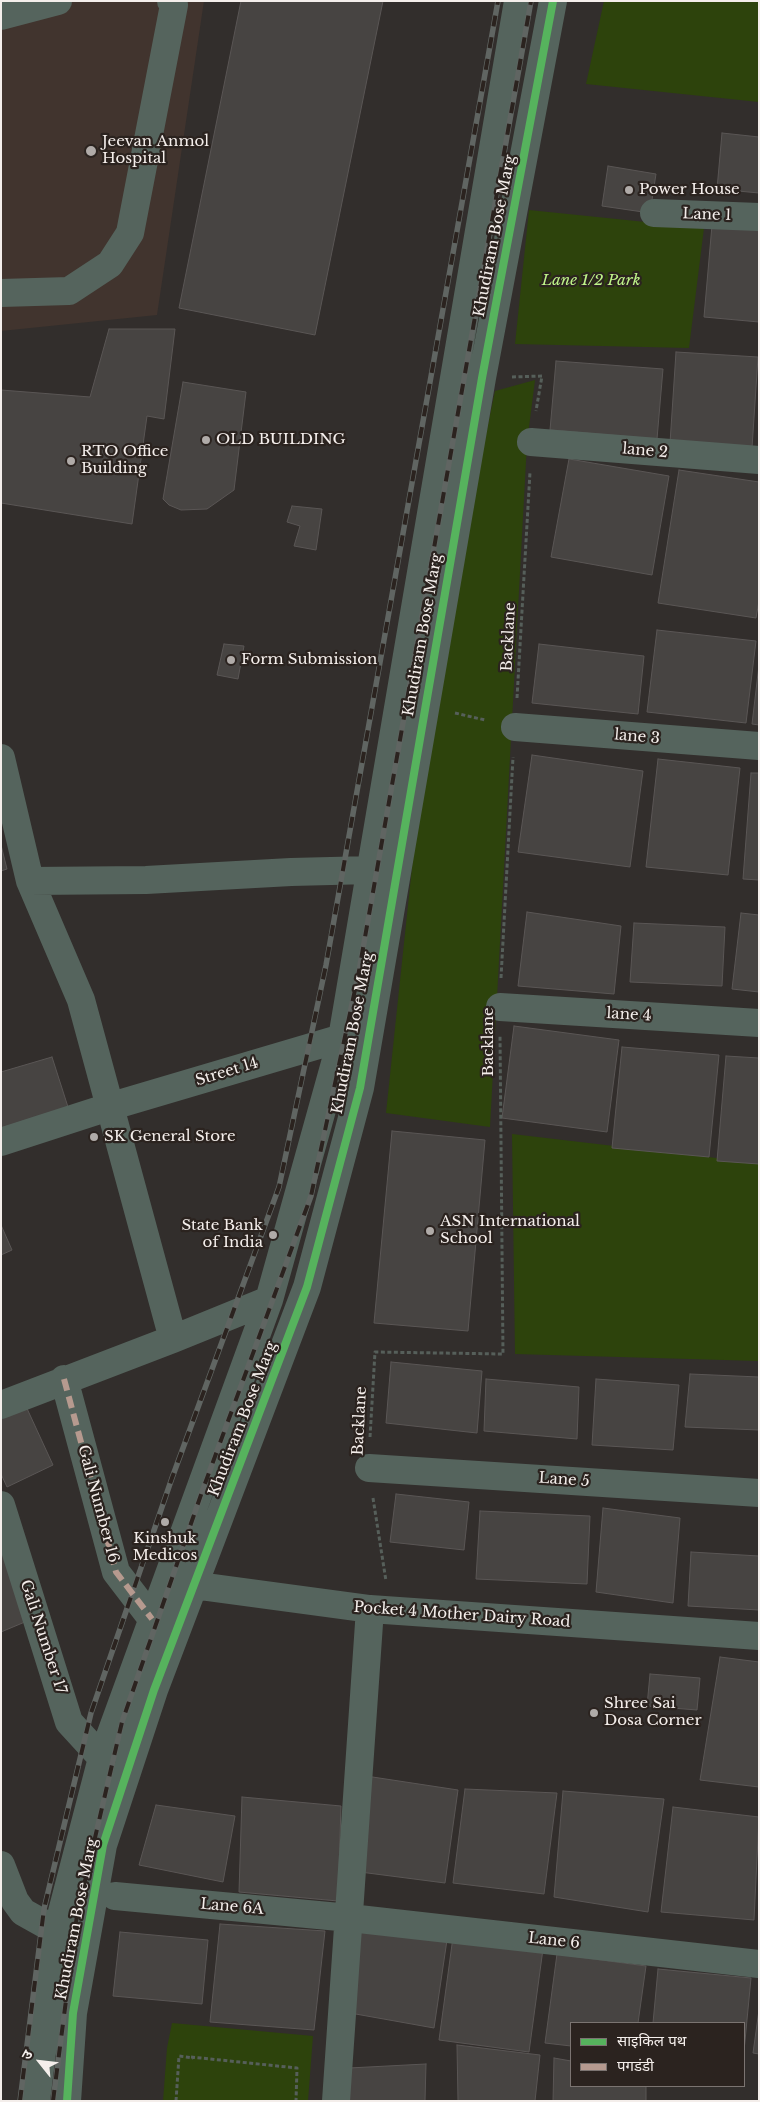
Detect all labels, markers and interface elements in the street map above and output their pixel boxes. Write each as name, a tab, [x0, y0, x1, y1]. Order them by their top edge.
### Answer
place label: Jeevan Anmol Hospital	[102, 133, 209, 168]
marker: Jeevan Anmol Hospital	[84, 144, 98, 158]
street label: Khudiram Bose Marg	[470, 153, 520, 319]
place label: Power House	[639, 181, 740, 199]
marker: Power House	[623, 184, 635, 196]
street label: Lane 1	[682, 205, 732, 225]
park label: Lane 1/2 Park	[542, 272, 640, 290]
place label: OLD BUILDING	[216, 431, 346, 449]
marker: OLD BUILDING	[200, 434, 212, 446]
street label: lane 2	[621, 440, 669, 462]
place label: RTO Office Building	[81, 443, 168, 478]
marker: RTO Office Building	[65, 455, 77, 467]
street label: Khudiram Bose Marg	[400, 552, 446, 718]
street label: Backlane	[498, 602, 520, 672]
place label: Form Submission	[241, 651, 377, 669]
marker: Form Submission	[225, 654, 237, 666]
street label: lane 3	[613, 726, 661, 748]
street label: Khudiram Bose Marg	[328, 950, 378, 1116]
street label: lane 4	[606, 1005, 652, 1025]
street label: Backlane	[480, 1007, 498, 1077]
street label: Street 14	[193, 1054, 261, 1090]
place label: SK General Store	[104, 1128, 236, 1146]
marker: SK General Store	[88, 1131, 100, 1143]
place label: ASN International School	[440, 1213, 580, 1248]
place label: State Bank of India	[181, 1217, 263, 1252]
marker: ASN International School	[424, 1225, 436, 1237]
marker: State Bank of India	[267, 1229, 279, 1241]
street label: Khudiram Bose Marg	[205, 1339, 281, 1499]
street label: Backlane	[349, 1386, 371, 1456]
street label: Gali Number 16	[74, 1443, 122, 1565]
street label: Lane 5	[538, 1469, 590, 1491]
marker: Kinshuk Medicos	[159, 1516, 171, 1528]
place label: Kinshuk Medicos	[133, 1530, 197, 1565]
street label: Gali Number 17	[16, 1578, 70, 1696]
street label: Pocket 4 Mother Dairy Road	[353, 1598, 571, 1632]
place label: Shree Sai Dosa Corner	[604, 1695, 702, 1730]
marker: Shree Sai Dosa Corner	[588, 1707, 600, 1719]
street label: Khudiram Bose Marg	[52, 1836, 102, 2002]
street label: Lane 6A	[199, 1895, 265, 1919]
street label: Lane 6	[527, 1929, 581, 1953]
legend	[570, 2022, 745, 2087]
text: साइकिल पथ	[617, 2031, 686, 2050]
north arrow	[15, 2037, 65, 2087]
text: उ	[17, 2047, 37, 2063]
text: पगडंडी	[617, 2056, 654, 2075]

